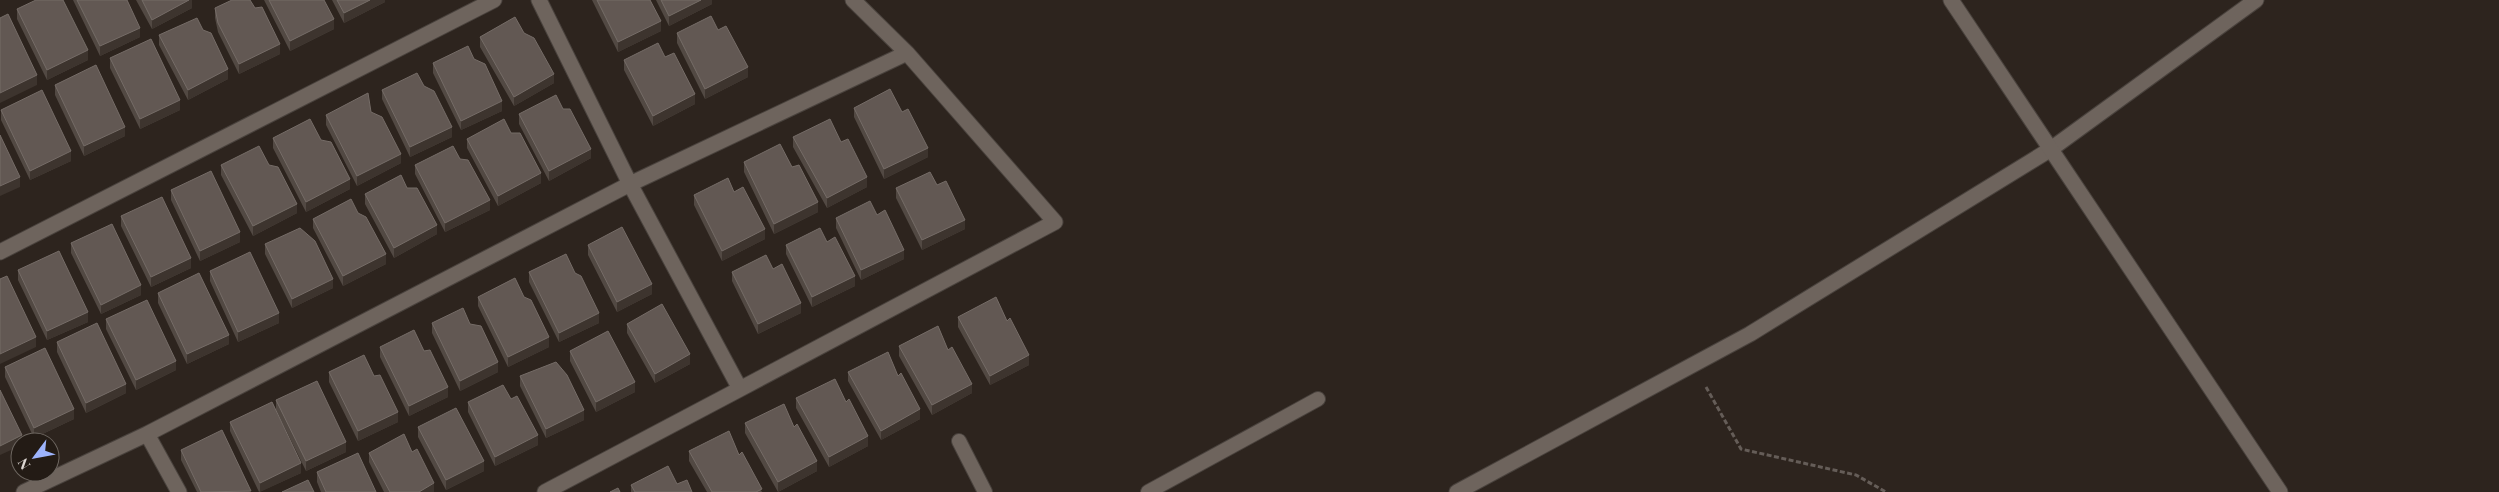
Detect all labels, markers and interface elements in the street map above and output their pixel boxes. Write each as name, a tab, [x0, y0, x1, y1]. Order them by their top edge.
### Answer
north arrow	[10, 432, 60, 482]
text: N	[13, 455, 34, 473]

